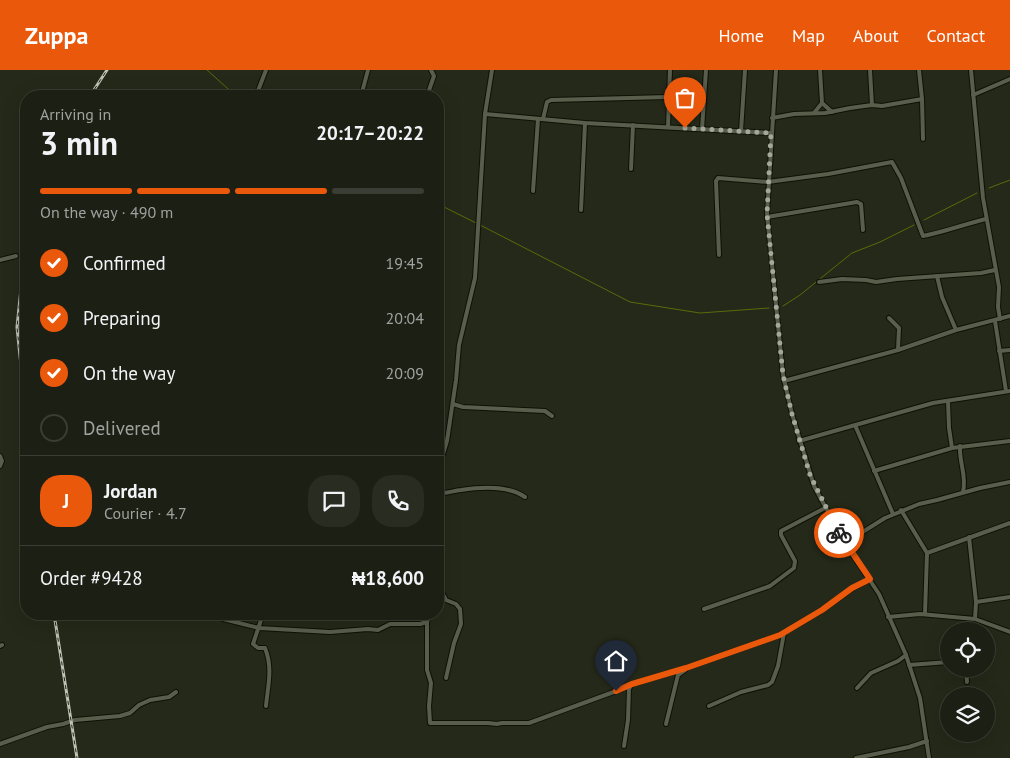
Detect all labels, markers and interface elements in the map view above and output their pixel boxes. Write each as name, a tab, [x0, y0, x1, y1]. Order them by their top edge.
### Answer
text: Zuppa	[25, 20, 88, 51]
text: Home	[718, 24, 764, 47]
text: Map	[792, 24, 825, 47]
text: About	[853, 24, 899, 47]
text: Contact	[927, 24, 985, 47]
pin	[664, 77, 706, 128]
icon: bag	[671, 84, 699, 112]
text: Arriving in	[40, 104, 111, 124]
text: 20:17–20:22	[316, 121, 424, 145]
text: 3 min	[40, 122, 118, 164]
text: On the way · 490 m	[40, 202, 173, 222]
icon: check	[40, 249, 68, 277]
text: Confirmed	[83, 251, 166, 275]
text: 19:45	[386, 253, 424, 273]
icon: check	[40, 304, 68, 332]
text: Preparing	[83, 306, 161, 330]
text: 20:04	[386, 308, 424, 328]
icon: check	[40, 359, 68, 387]
text: On the way	[83, 361, 175, 385]
text: 20:09	[386, 363, 424, 383]
text: Delivered	[83, 416, 161, 440]
button: chat	[308, 475, 360, 527]
button: phone	[372, 475, 424, 527]
text: Jordan	[104, 479, 157, 503]
text: J	[63, 489, 69, 513]
text: Courier · 4.7	[104, 503, 187, 523]
courier	[814, 508, 864, 558]
icon: bike	[825, 519, 853, 547]
text: Order #9428	[40, 566, 143, 590]
text: ₦18,600	[352, 566, 424, 590]
map controls	[940, 622, 995, 742]
button: locate	[940, 622, 995, 677]
pin	[595, 640, 637, 691]
icon: home	[602, 647, 630, 675]
button: layers	[940, 687, 995, 742]

